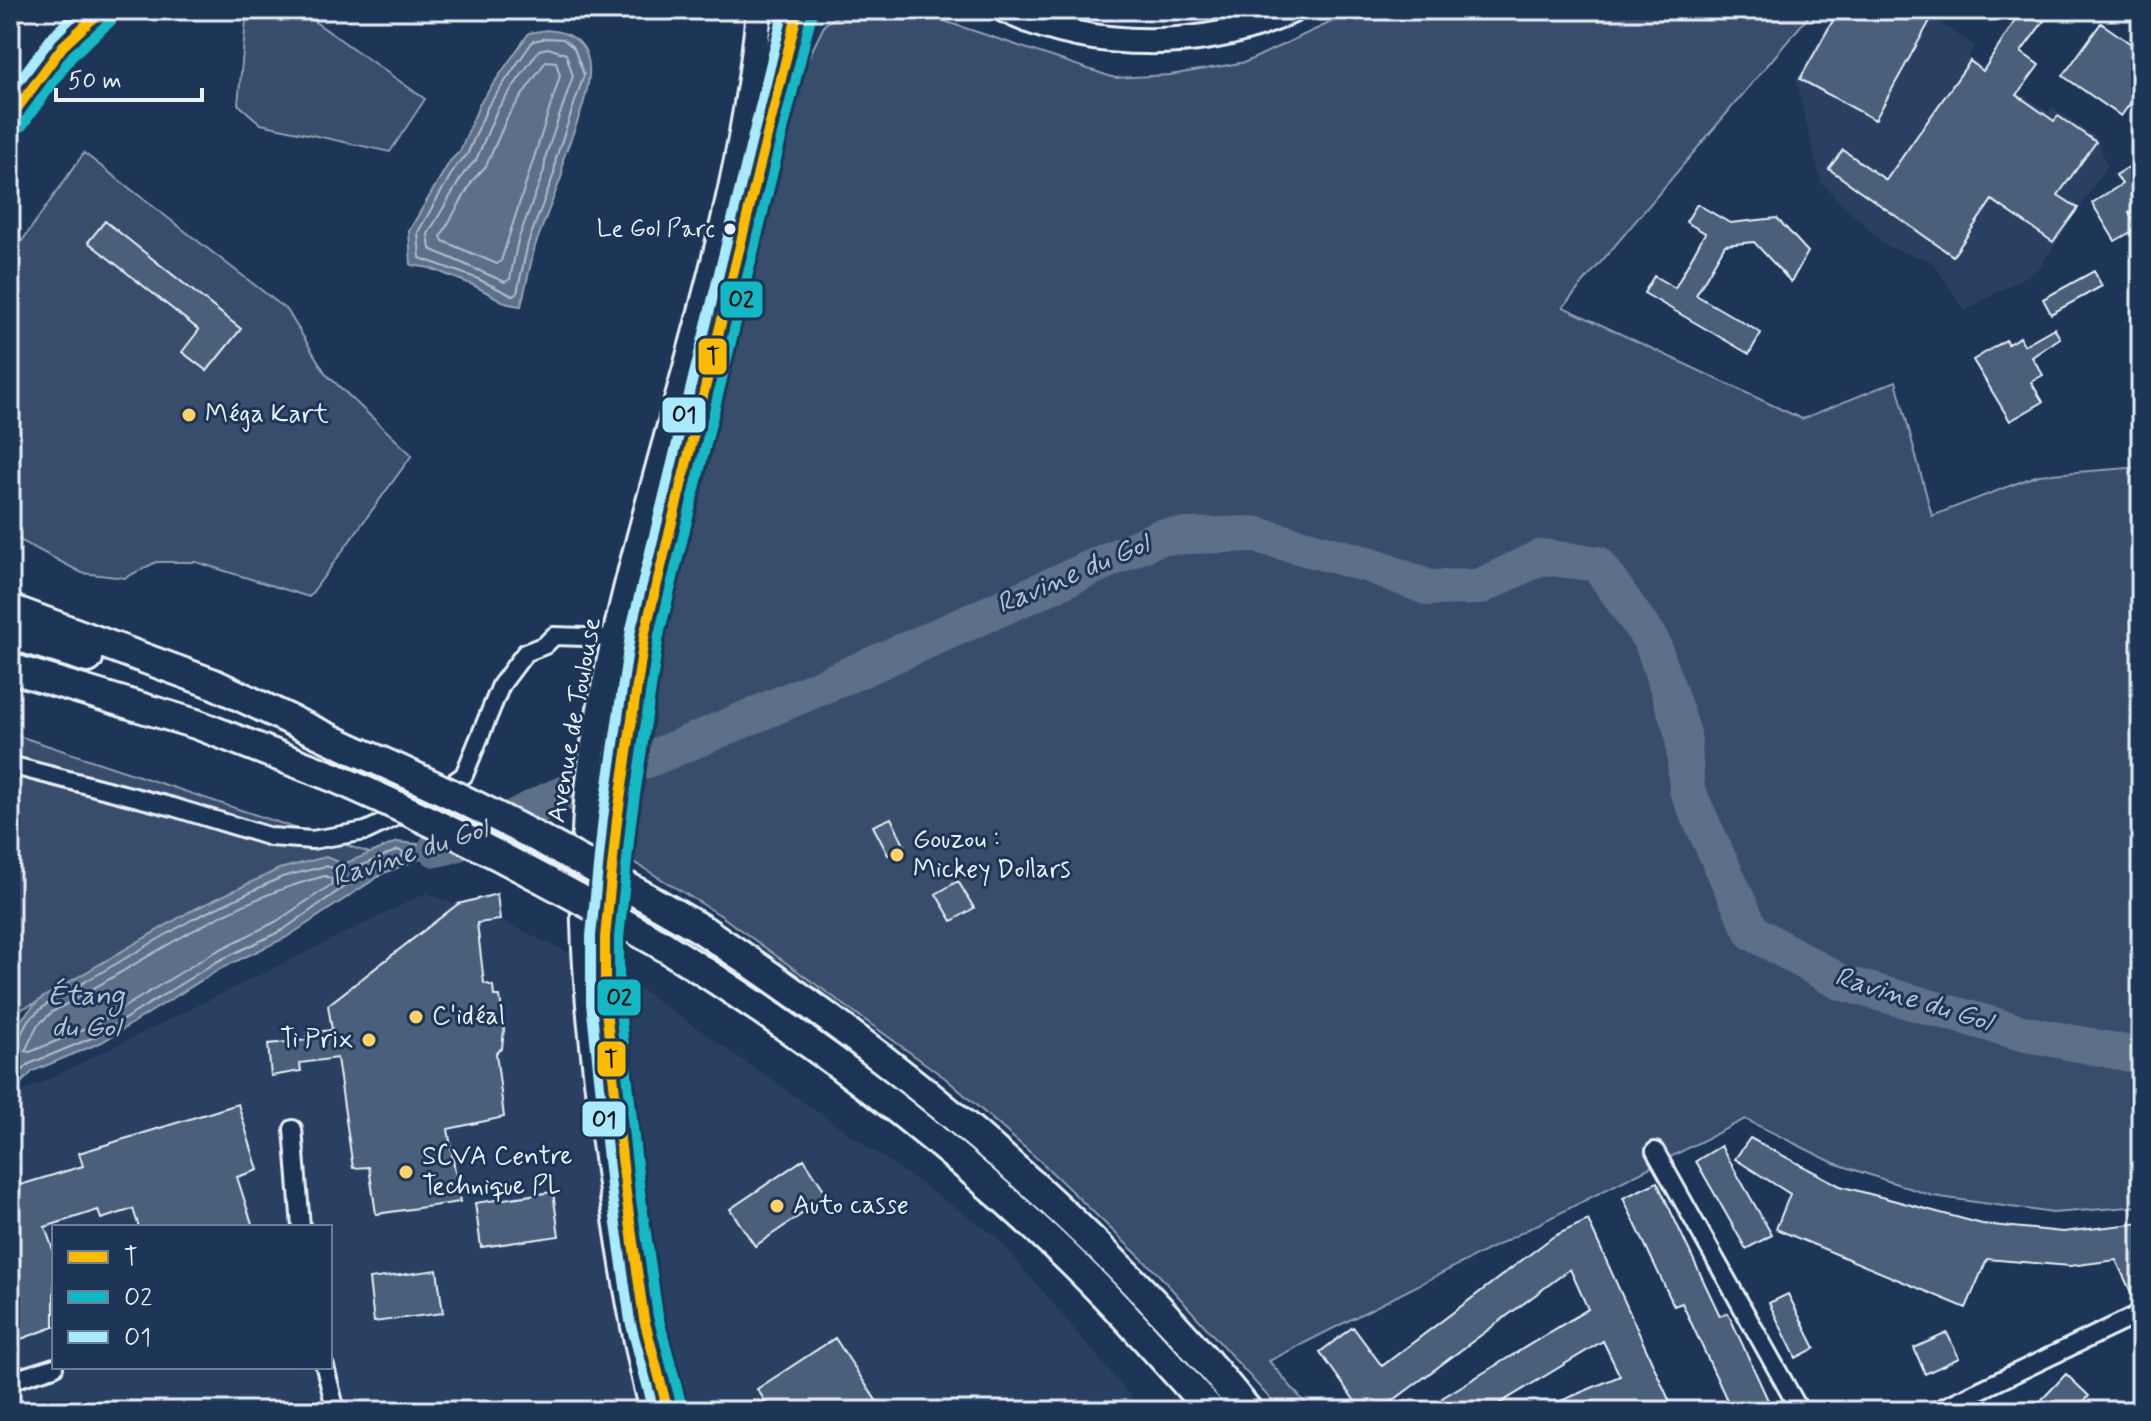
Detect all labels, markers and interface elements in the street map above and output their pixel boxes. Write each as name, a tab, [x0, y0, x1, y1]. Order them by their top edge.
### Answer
scale bar	[56, 52, 202, 102]
text: 50 m	[68, 66, 122, 97]
place label: Le Gol Parc	[597, 214, 715, 245]
marker: Le Gol Parc	[722, 221, 738, 237]
line badge: O2	[719, 280, 764, 319]
text: O2	[728, 287, 754, 315]
line badge: T	[697, 337, 728, 376]
text: T	[707, 344, 721, 372]
line badge: O1	[661, 396, 707, 434]
place label: Méga Kart	[205, 398, 329, 432]
text: O1	[672, 402, 696, 430]
marker: Méga Kart	[180, 406, 198, 424]
water label: Ravine du Gol	[991, 525, 1158, 624]
street label: Avenue de Toulouse	[540, 614, 610, 825]
water label: Ravine du Gol	[327, 810, 496, 897]
place label: Gouzou : Mickey Dollars	[913, 823, 1070, 887]
marker: Gouzou : Mickey Dollars	[888, 846, 906, 864]
water label: Ravine du Gol	[1830, 959, 1999, 1042]
water label: Étang du Gol	[48, 977, 126, 1047]
line badge: O2	[596, 978, 642, 1017]
text: O2	[606, 985, 632, 1013]
place label: C'idéal	[432, 1000, 505, 1034]
marker: C'idéal	[407, 1008, 425, 1026]
place label: Ti Prix	[280, 1023, 353, 1057]
marker: Ti Prix	[360, 1031, 378, 1049]
line badge: T	[596, 1040, 627, 1078]
text: T	[605, 1047, 619, 1075]
line badge: O1	[581, 1100, 627, 1138]
text: O1	[592, 1107, 616, 1135]
place label: SCVA Centre Technique PL	[422, 1140, 573, 1204]
marker: SCVA Centre Technique PL	[397, 1163, 415, 1181]
place label: Auto casse	[793, 1189, 909, 1223]
marker: Auto casse	[768, 1197, 786, 1215]
legend	[52, 1225, 332, 1369]
text: T	[124, 1243, 138, 1274]
text: O2	[124, 1283, 152, 1314]
text: O1	[124, 1323, 151, 1354]

